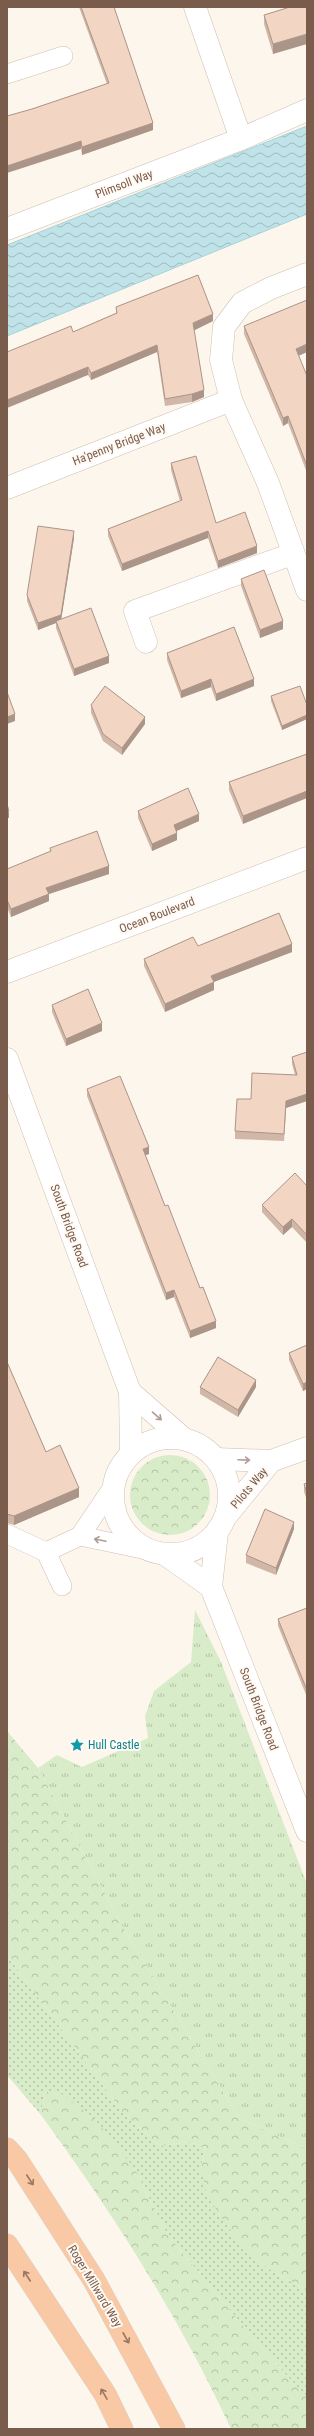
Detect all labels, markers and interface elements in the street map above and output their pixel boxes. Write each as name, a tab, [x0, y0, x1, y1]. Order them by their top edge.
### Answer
street label: Plimsoll Way	[93, 167, 155, 201]
street label: Ha'penny Bridge Way	[71, 420, 167, 468]
street label: Ocean Boulevard	[117, 894, 197, 936]
street label: South Bridge Road	[47, 1183, 91, 1270]
one-way arrow	[152, 1411, 162, 1420]
one-way arrow	[237, 1456, 250, 1464]
street label: Pilots Way	[228, 1465, 270, 1511]
one-way arrow	[93, 1536, 106, 1544]
street label: South Bridge Road	[237, 1666, 281, 1752]
place icon: Hull Castle	[69, 1737, 85, 1753]
place label: Hull Castle	[88, 1738, 140, 1752]
one-way arrow	[26, 2174, 34, 2185]
street label: Roger Millward Way	[65, 2243, 125, 2329]
one-way arrow	[23, 2271, 31, 2282]
one-way arrow	[123, 2332, 131, 2344]
one-way arrow	[100, 2388, 108, 2400]

